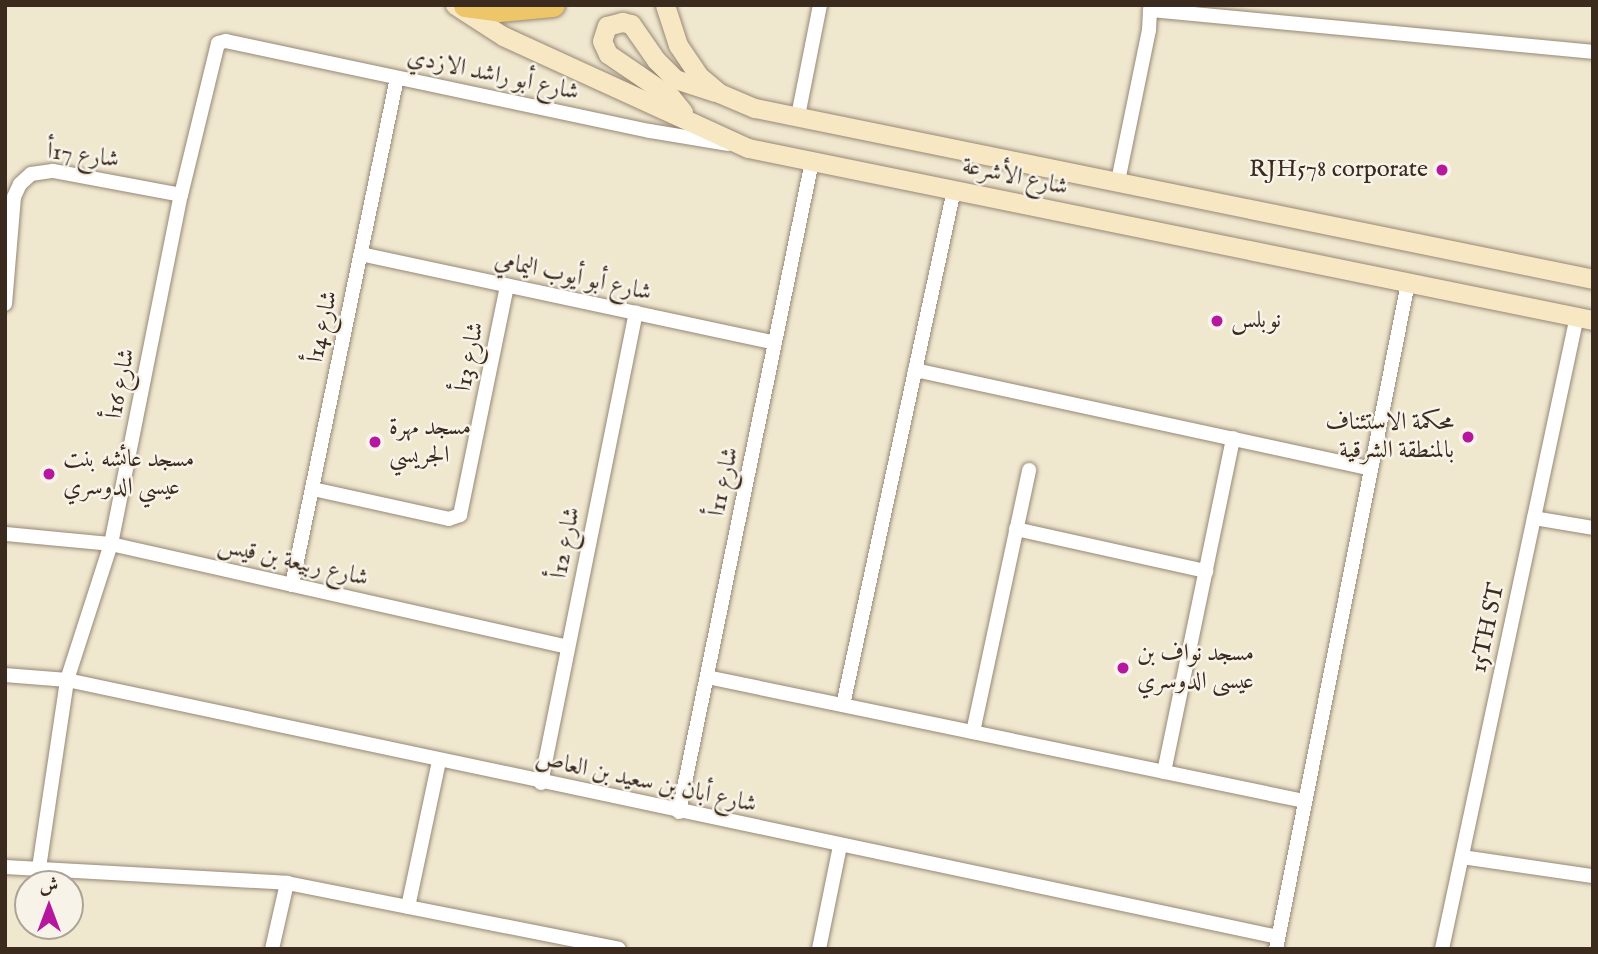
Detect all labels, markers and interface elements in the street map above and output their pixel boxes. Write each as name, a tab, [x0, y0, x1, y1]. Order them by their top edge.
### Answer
street label: شارع أبو راشد الازدي	[404, 43, 582, 107]
street label: شارع 17أ	[45, 137, 121, 175]
street label: شارع الأشرعة	[959, 152, 1071, 202]
place label: RJH578 corporate	[1249, 156, 1428, 184]
marker: RJH578 corporate	[1434, 162, 1450, 178]
street label: شارع أبو أيوب اليمامي	[492, 246, 654, 308]
street label: شارع 14أ	[301, 288, 345, 366]
place label: نوبلس	[1231, 307, 1281, 335]
marker: نوبلس	[1209, 313, 1225, 329]
street label: شارع 13أ	[449, 320, 491, 394]
street label: شارع 16أ	[100, 346, 142, 422]
place label: محكمة الاستئناف بالمنطقة الشرقية	[1326, 409, 1454, 465]
place label: مسجد مهرة الجريسي	[389, 414, 471, 470]
marker: محكمة الاستئناف بالمنطقة الشرقية	[1460, 429, 1476, 445]
marker: مسجد مهرة الجريسي	[367, 434, 383, 450]
street label: شارع 11أ	[703, 445, 745, 519]
place label: مسجد عائشه بنت عيسي الدوسري	[63, 446, 194, 502]
marker: مسجد عائشه بنت عيسي الدوسري	[41, 466, 57, 482]
street label: شارع 12أ	[545, 505, 587, 581]
street label: شارع ربيعة بن قيس	[215, 531, 371, 593]
street label: 15TH ST	[1464, 581, 1512, 675]
place label: مسجد نواف بن عيسى الدوسري	[1137, 640, 1254, 696]
marker: مسجد نواف بن عيسى الدوسري	[1115, 660, 1131, 676]
street label: شارع أبان بن سعيد بن العاص	[533, 744, 759, 820]
north arrow	[14, 870, 84, 940]
text: ش	[40, 874, 58, 898]

